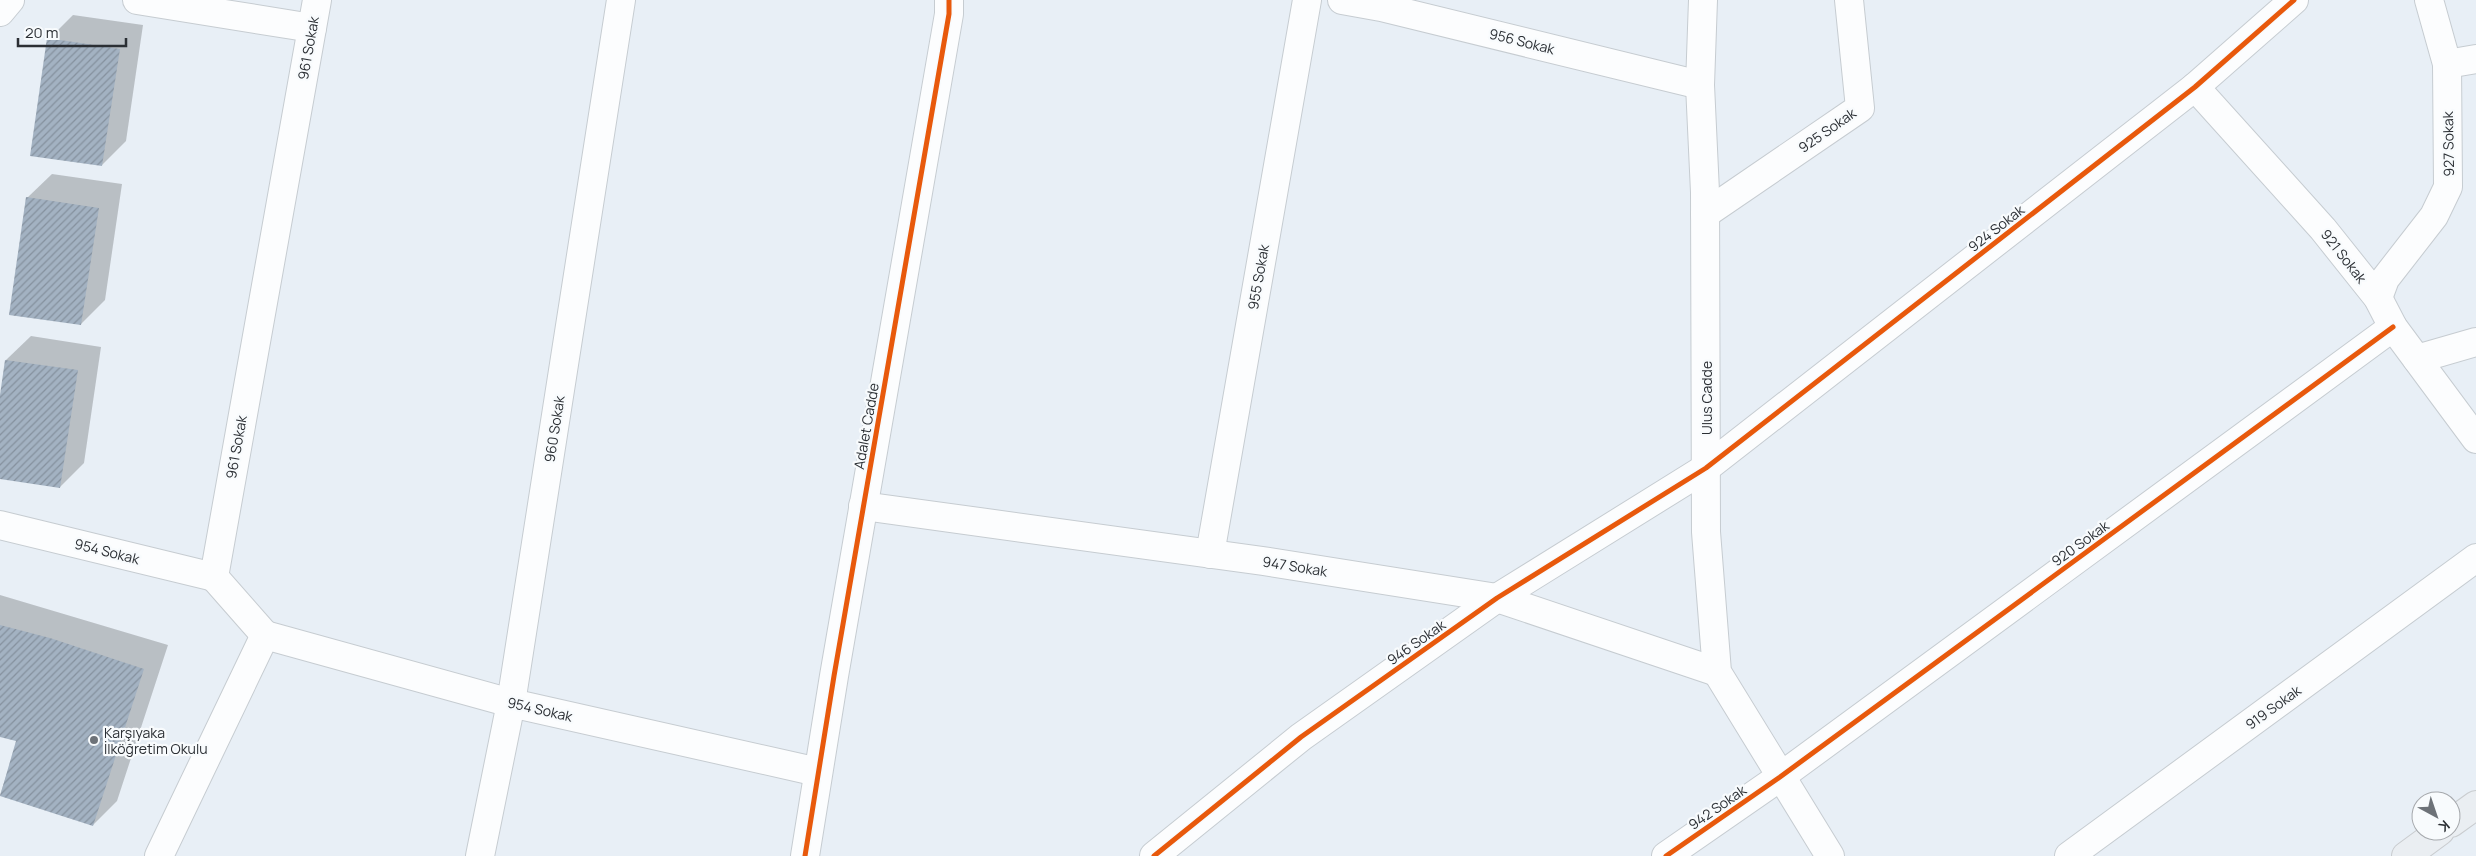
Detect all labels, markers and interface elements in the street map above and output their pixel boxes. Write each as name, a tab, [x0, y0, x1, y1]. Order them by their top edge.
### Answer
street label: 961 Sokak	[293, 14, 323, 81]
scale bar	[18, 15, 125, 47]
text: 20 m	[25, 22, 58, 43]
street label: 956 Sokak	[1487, 24, 1558, 59]
street label: 925 Sokak	[1794, 103, 1860, 157]
street label: 927 Sokak	[2438, 110, 2458, 177]
street label: 924 Sokak	[1964, 200, 2029, 256]
street label: 921 Sokak	[2317, 225, 2372, 288]
street label: 955 Sokak	[1243, 242, 1273, 311]
street label: Ulus Cadde	[1697, 361, 1716, 435]
street label: Adalet Cadde	[849, 381, 883, 471]
street label: 960 Sokak	[539, 393, 569, 464]
street label: 961 Sokak	[221, 413, 251, 480]
street label: 920 Sokak	[2047, 515, 2113, 570]
street label: 954 Sokak	[72, 534, 143, 569]
street label: 947 Sokak	[1261, 552, 1330, 581]
street label: 946 Sokak	[1383, 614, 1450, 669]
street label: 919 Sokak	[2241, 680, 2305, 734]
street label: 954 Sokak	[506, 692, 576, 726]
place label: Karşıyaka İlköğretim Okulu	[104, 723, 208, 758]
marker: Karşıyaka İlköğretim Okulu	[88, 734, 100, 746]
street label: 942 Sokak	[1684, 780, 1750, 834]
north arrow	[2411, 791, 2461, 841]
text: K	[2434, 816, 2454, 837]

